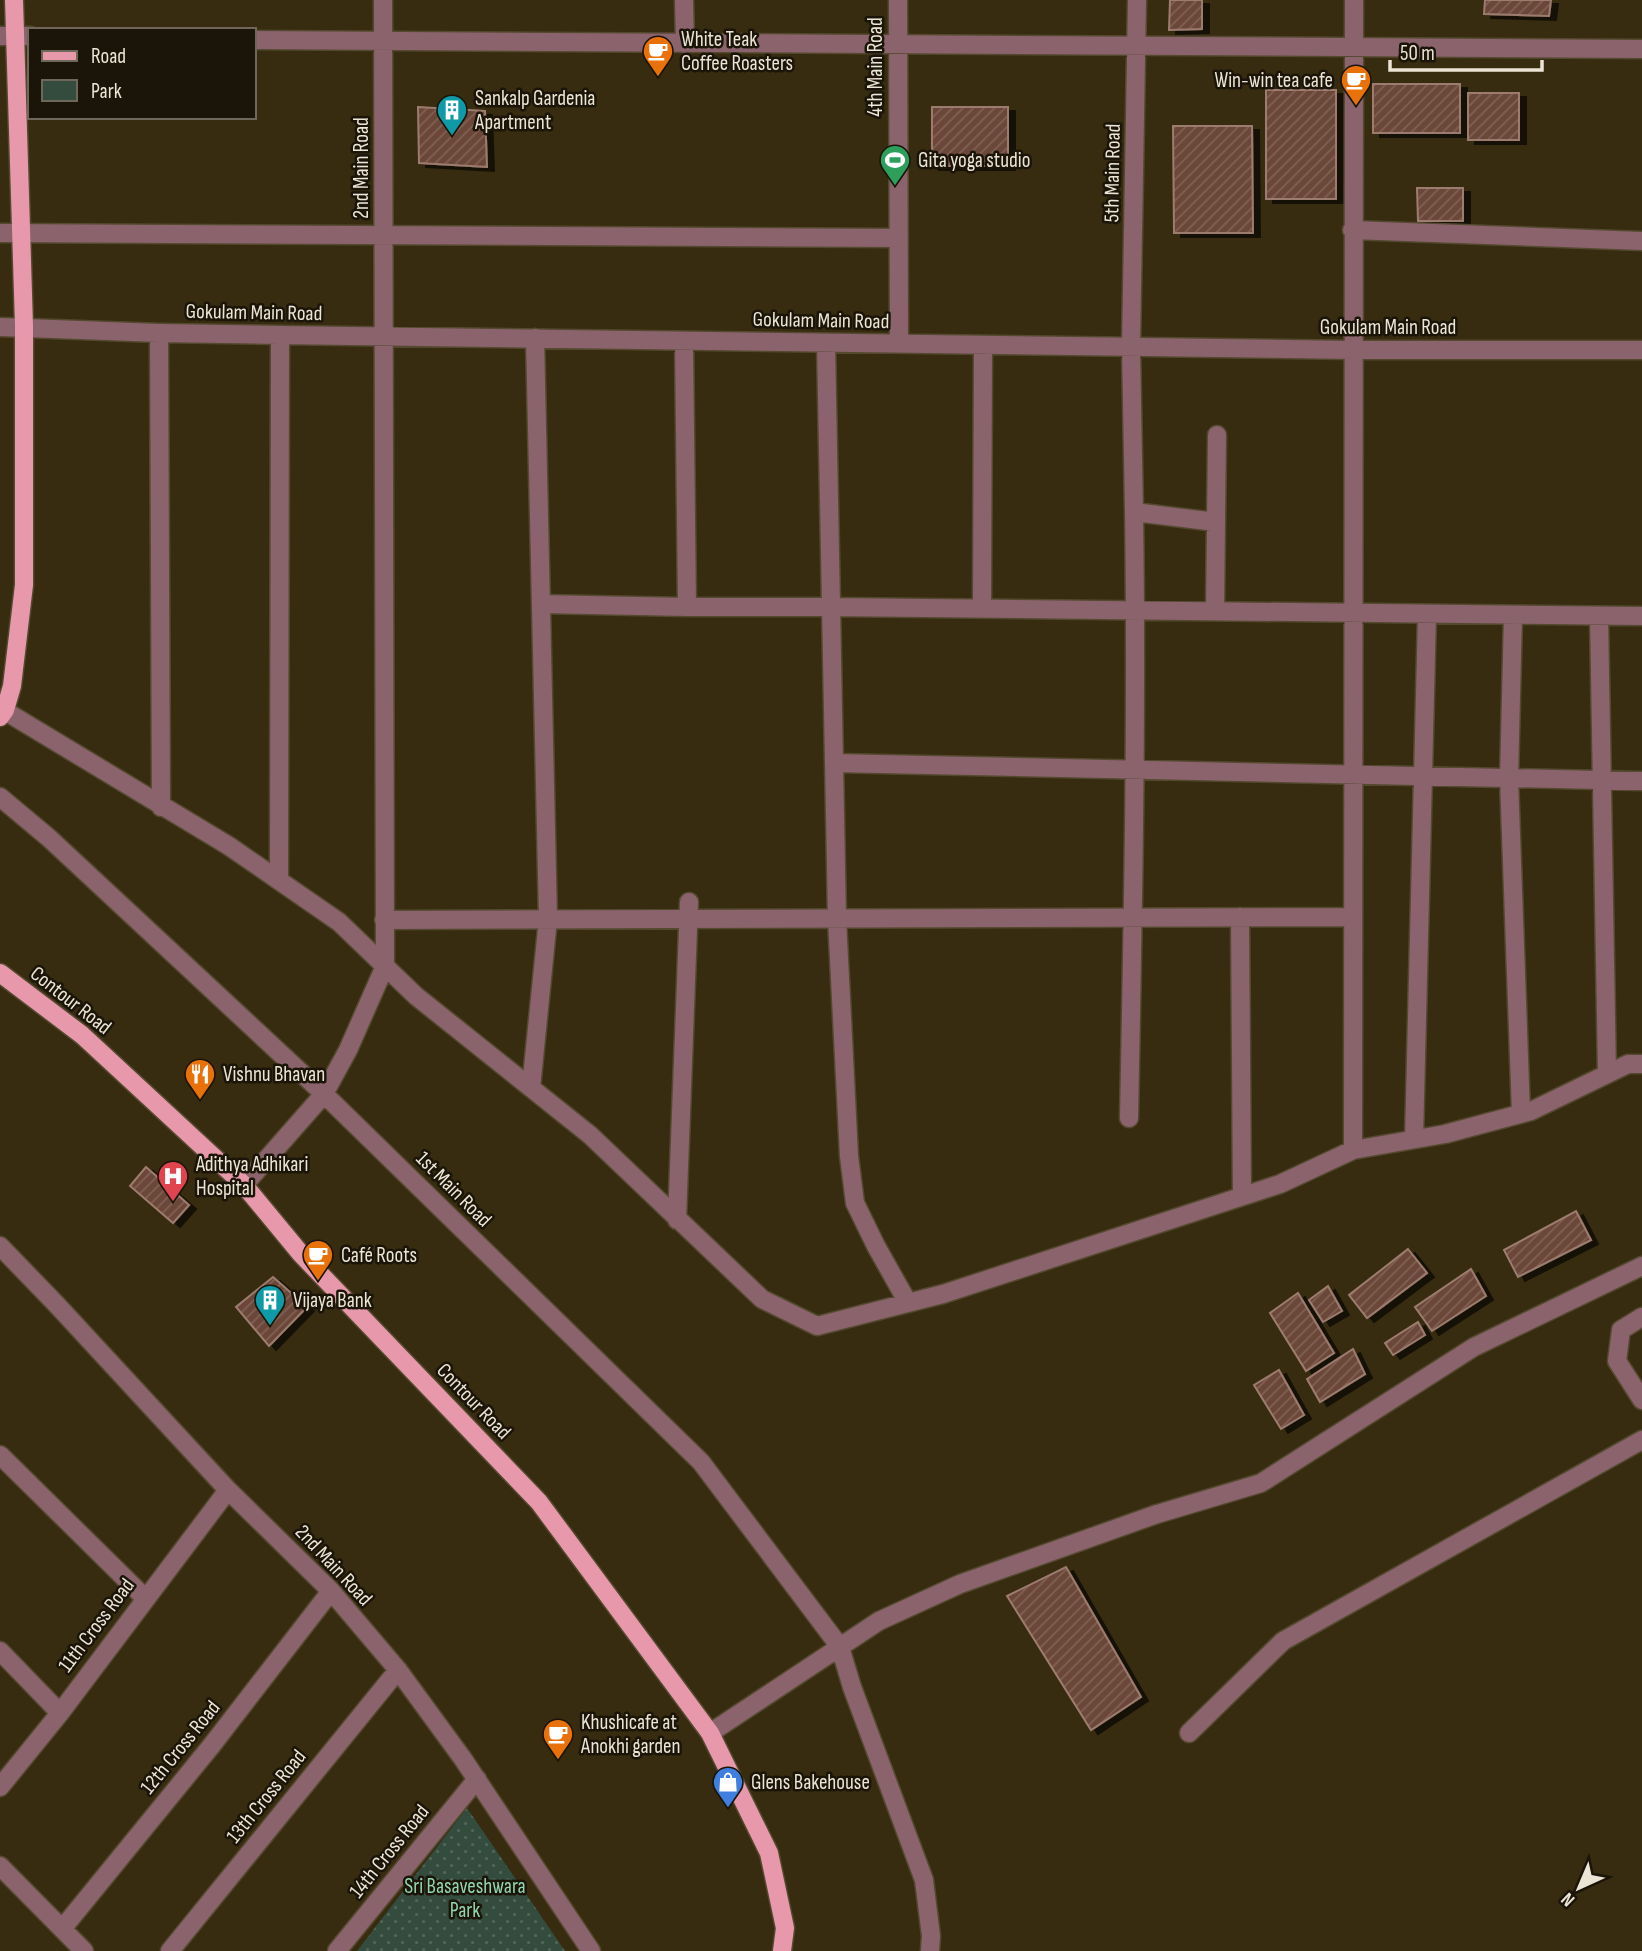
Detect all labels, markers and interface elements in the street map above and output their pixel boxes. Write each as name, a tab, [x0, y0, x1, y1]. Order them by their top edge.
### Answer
street label: 4th Main Road	[863, 17, 888, 117]
place label: White Teak Coffee Roasters	[681, 27, 793, 76]
legend	[28, 28, 256, 119]
scale bar	[1390, 28, 1542, 72]
cafe icon: White Teak Coffee Roasters	[641, 34, 675, 78]
text: 50 m	[1400, 41, 1435, 66]
text: Road	[91, 44, 126, 69]
cafe icon: Win-win tea cafe	[1339, 63, 1373, 107]
place label: Win-win tea cafe	[1215, 68, 1333, 93]
text: Park	[91, 79, 122, 104]
place label: Sankalp Gardenia Apartment	[474, 86, 595, 135]
building icon: Sankalp Gardenia Apartment	[435, 93, 469, 137]
street label: 2nd Main Road	[349, 117, 374, 219]
street label: 5th Main Road	[1099, 123, 1126, 223]
sports icon: Gita yoga studio	[878, 143, 912, 187]
place label: Gita yoga studio	[918, 148, 1030, 173]
street label: Gokulam Main Road	[185, 299, 323, 326]
street label: Gokulam Main Road	[752, 307, 890, 334]
street label: Gokulam Main Road	[1320, 315, 1456, 340]
street label: Contour Road	[25, 961, 116, 1040]
restaurant icon: Vishnu Bhavan	[183, 1057, 217, 1101]
place label: Vishnu Bhavan	[223, 1062, 325, 1087]
street label: 1st Main Road	[411, 1146, 497, 1232]
place label: Adithya Adhikari Hospital	[195, 1152, 308, 1201]
hospital icon: Adithya Adhikari Hospital	[156, 1159, 190, 1203]
cafe icon: Café Roots	[301, 1238, 335, 1282]
place label: Café Roots	[341, 1243, 417, 1268]
building icon: Vijaya Bank	[253, 1283, 287, 1327]
place label: Vijaya Bank	[293, 1288, 372, 1313]
street label: Contour Road	[431, 1358, 516, 1445]
street label: 2nd Main Road	[290, 1520, 377, 1611]
street label: 11th Cross Road	[53, 1573, 140, 1677]
street label: 12th Cross Road	[135, 1696, 226, 1799]
place label: Khushicafe at Anokhi garden	[580, 1710, 680, 1759]
cafe icon: Khushicafe at Anokhi garden	[541, 1717, 575, 1761]
street label: 13th Cross Road	[221, 1745, 312, 1848]
shop icon: Glens Bakehouse	[711, 1765, 745, 1809]
place label: Glens Bakehouse	[751, 1770, 870, 1795]
street label: 14th Cross Road	[344, 1800, 435, 1903]
north arrow	[1544, 1853, 1614, 1923]
park label: Sri Basaveshwara Park	[404, 1874, 526, 1923]
text: N	[1557, 1887, 1580, 1911]

